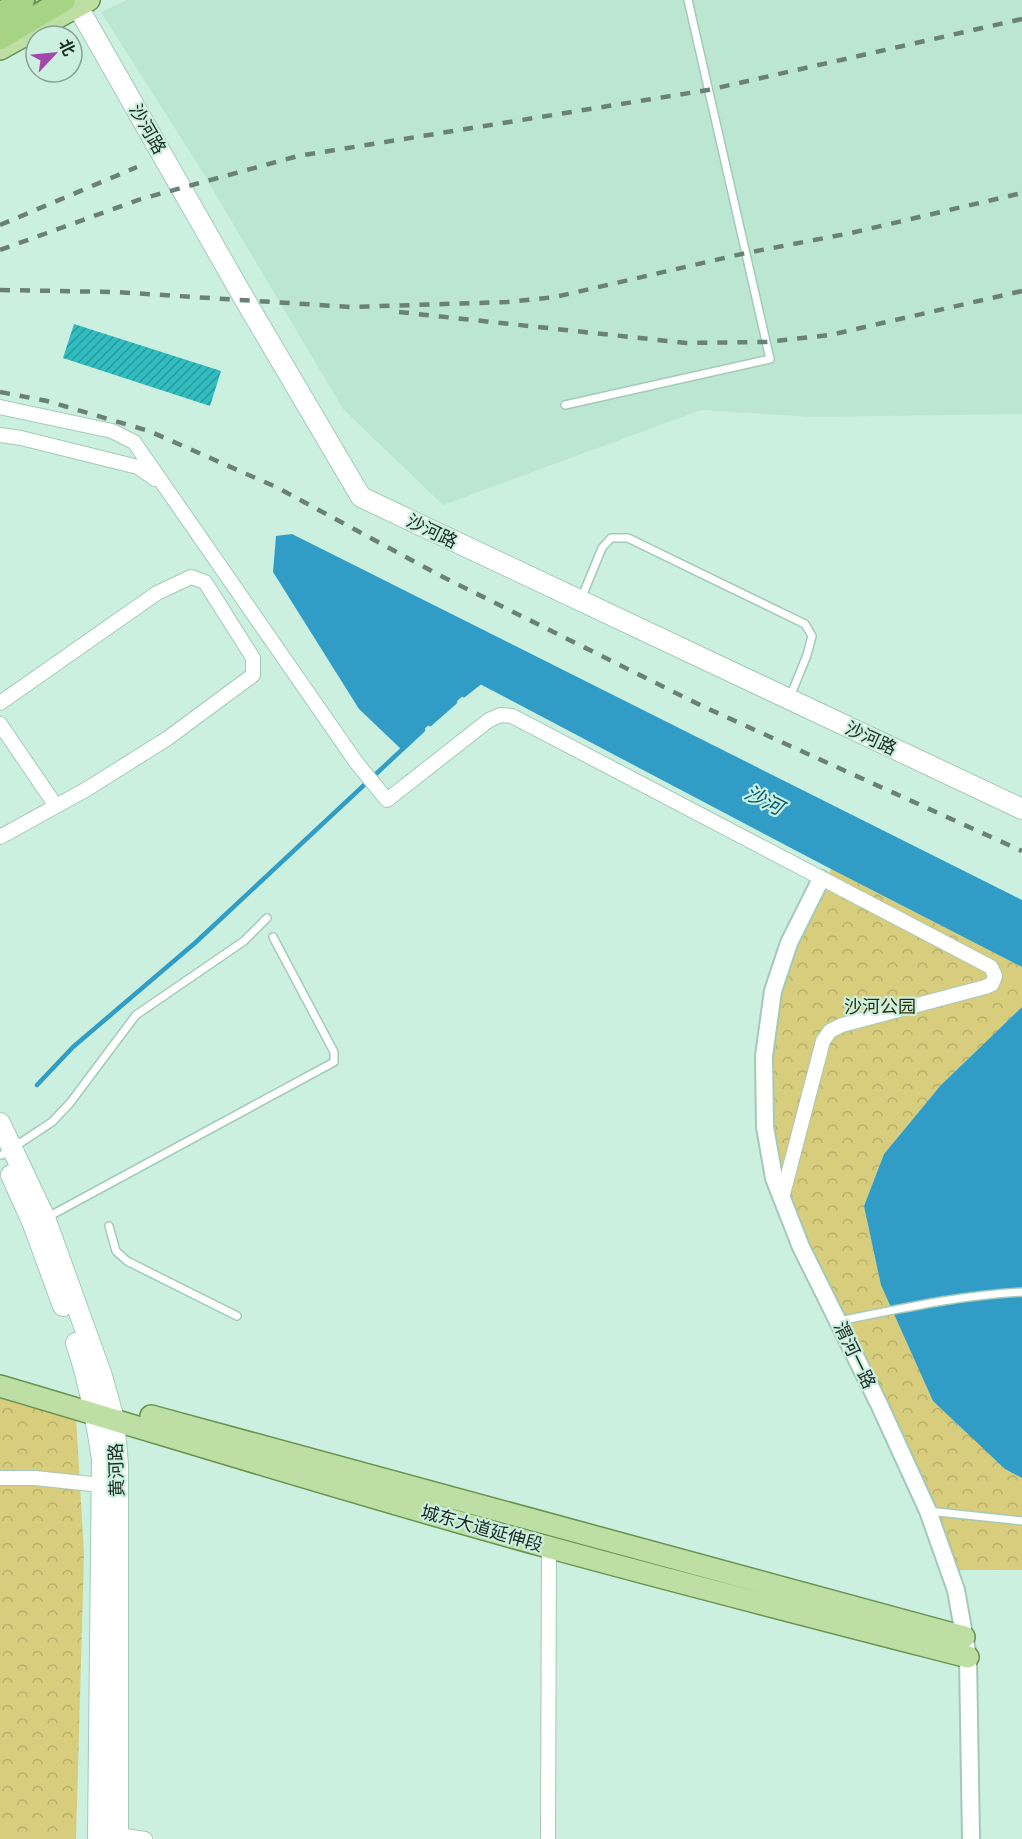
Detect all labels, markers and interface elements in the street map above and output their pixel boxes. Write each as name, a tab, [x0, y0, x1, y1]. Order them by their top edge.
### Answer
north arrow	[24, 24, 84, 84]
text: 北	[53, 35, 81, 60]
street label: 沙河路	[124, 99, 172, 159]
street label: 沙河路	[402, 508, 462, 554]
street label: 沙河路	[841, 715, 901, 761]
water label: 沙河	[740, 778, 792, 823]
park label: 沙河公园	[844, 994, 916, 1019]
street label: 渭河一路	[828, 1317, 882, 1393]
street label: 黄河路	[103, 1443, 129, 1497]
street label: 城东大道延伸段	[418, 1499, 546, 1557]

